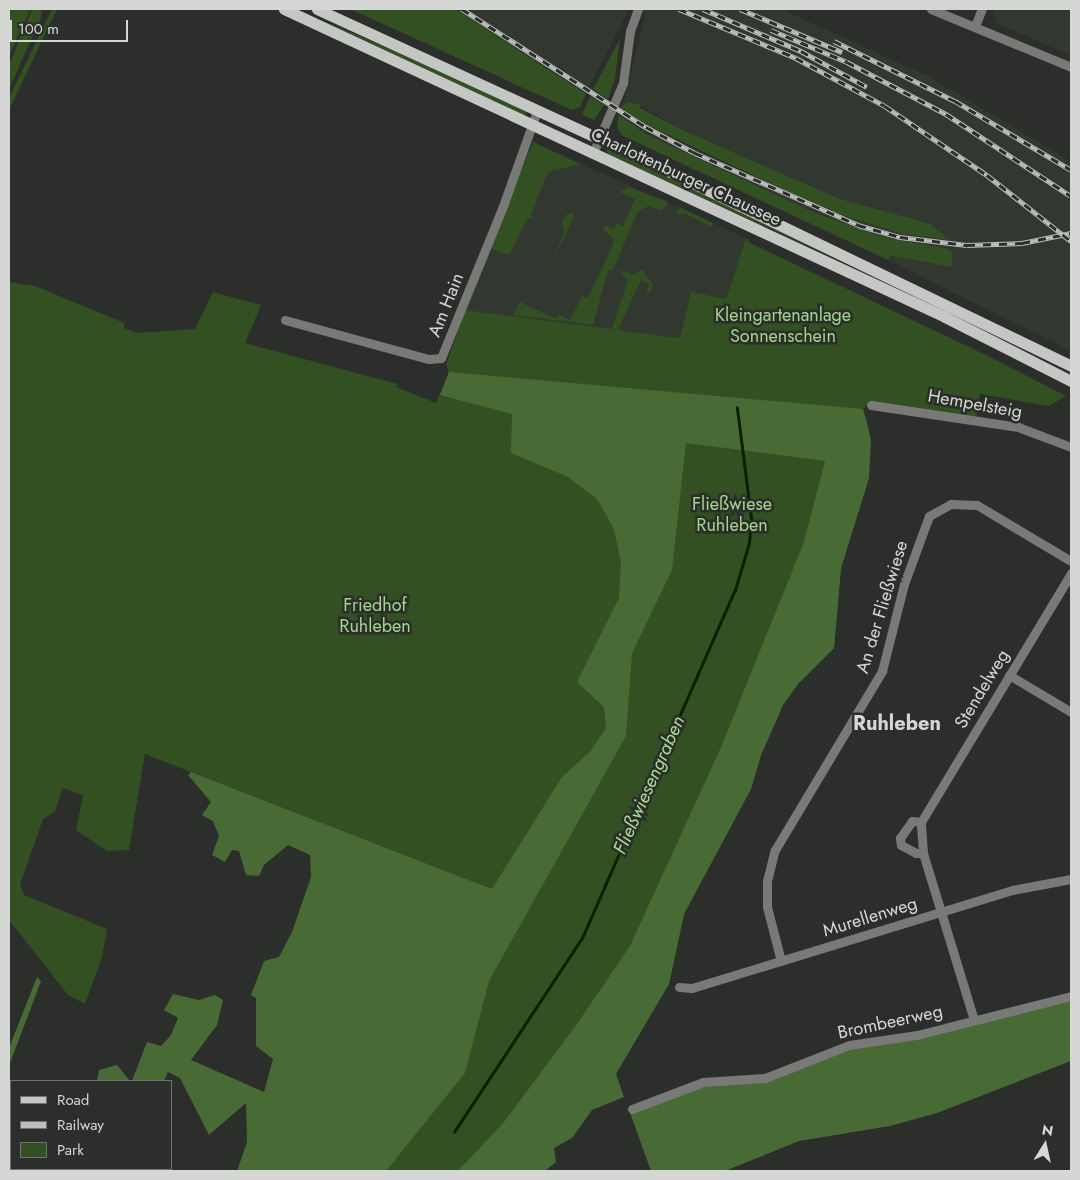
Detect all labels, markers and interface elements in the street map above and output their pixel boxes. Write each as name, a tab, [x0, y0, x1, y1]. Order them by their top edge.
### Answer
scale bar	[12, 10, 130, 42]
text: 100 m	[18, 18, 59, 40]
street label: Charlottenburger Chaussee	[587, 123, 785, 231]
street label: Am Hain	[423, 270, 469, 340]
park label: Kleingartenanlage Sonnenschein	[715, 305, 851, 348]
street label: Hempelsteig	[926, 385, 1024, 423]
park label: Fließwiese Ruhleben	[692, 494, 772, 536]
street label: An der Fließwiese	[852, 538, 912, 676]
park label: Friedhof Ruhleben	[339, 595, 411, 638]
street label: Stendelweg	[950, 646, 1014, 732]
district label: Ruhleben	[853, 711, 941, 735]
water label: Fließwiesengraben	[608, 712, 690, 858]
street label: Murellenweg	[820, 892, 920, 942]
street label: Brombeerweg	[836, 1000, 944, 1044]
legend	[10, 1080, 172, 1170]
text: Road	[57, 1089, 89, 1111]
text: Railway	[57, 1114, 104, 1136]
text: N	[1040, 1119, 1055, 1141]
north arrow	[1020, 1120, 1070, 1170]
text: Park	[57, 1139, 84, 1161]

